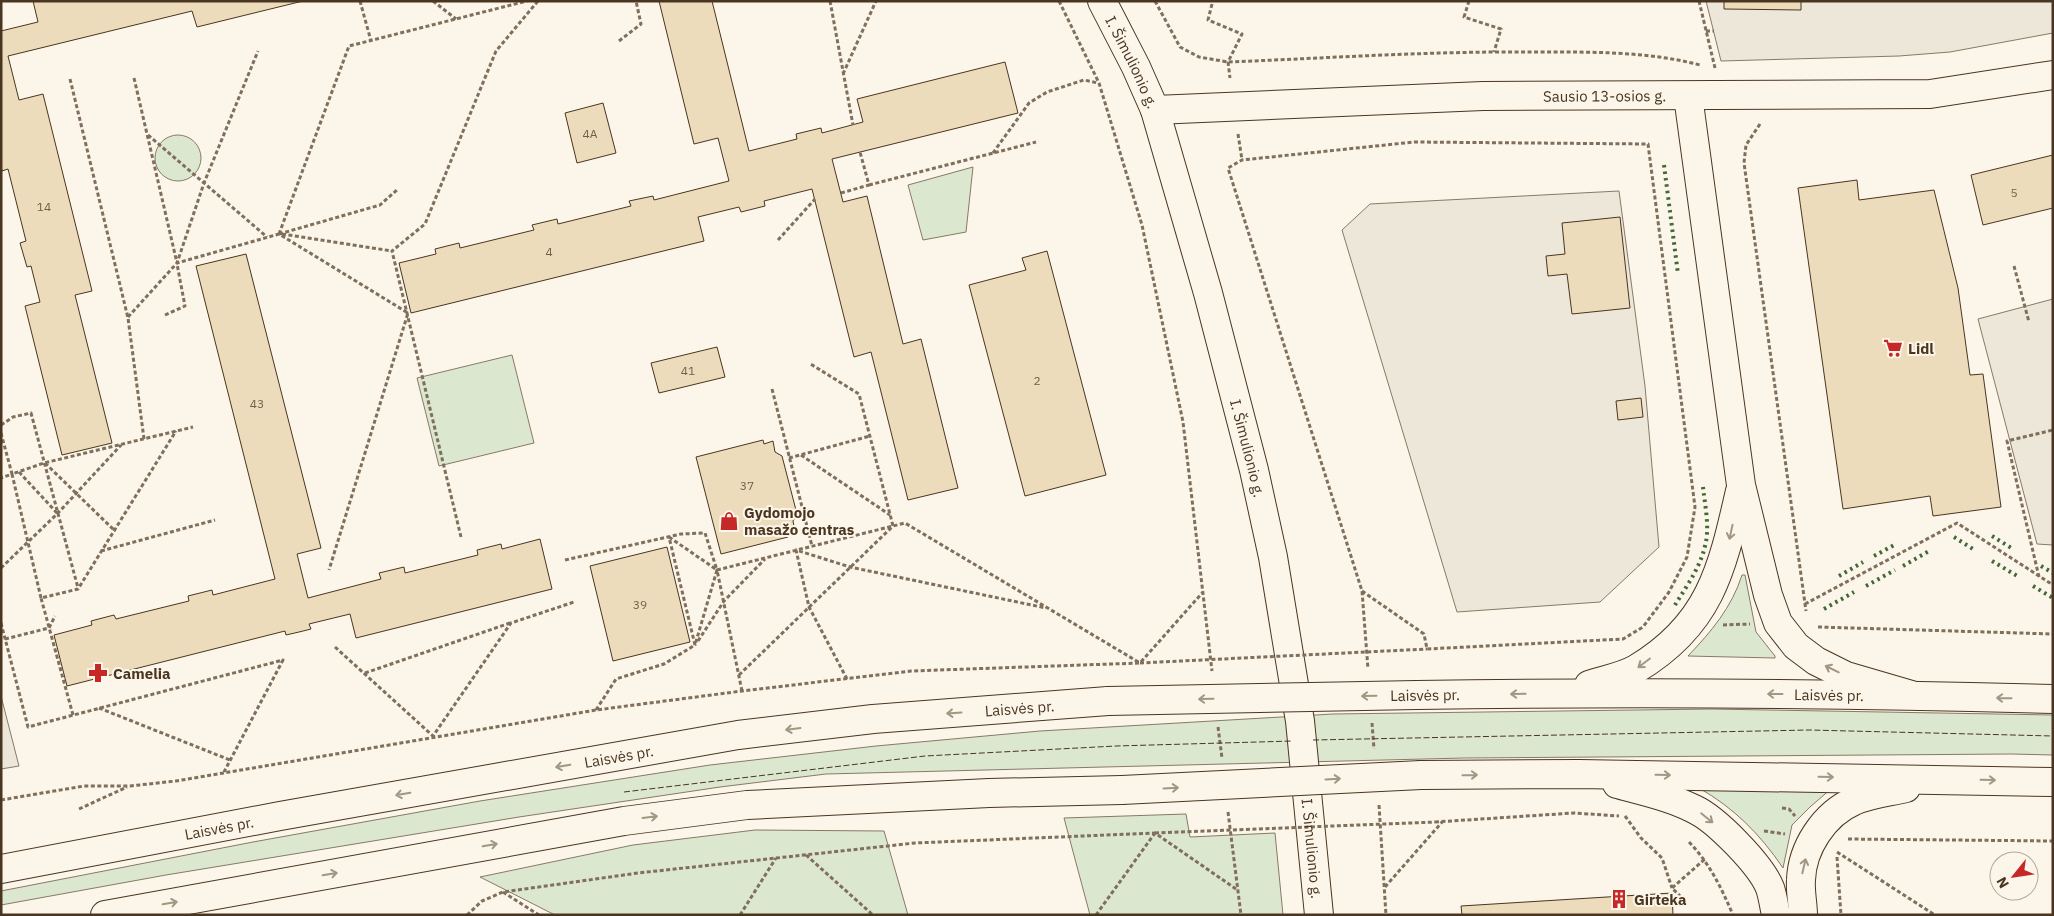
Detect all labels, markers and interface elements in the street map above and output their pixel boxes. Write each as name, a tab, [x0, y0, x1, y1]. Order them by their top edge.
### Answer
street label: I. Šimulionio g.	[1102, 12, 1162, 111]
street label: Sausio 13-osios g.	[1543, 86, 1666, 105]
house number: 4A	[583, 126, 598, 141]
house number: 5	[2010, 185, 2018, 200]
house number: 14	[37, 199, 51, 214]
house number: 4	[545, 244, 553, 259]
supermarket icon: Lidl	[1882, 337, 1904, 359]
place label: Lidl	[1908, 339, 1934, 358]
house number: 41	[681, 363, 695, 378]
house number: 2	[1033, 373, 1041, 388]
house number: 43	[250, 396, 264, 411]
street label: I. Šimulionio g.	[1226, 397, 1269, 499]
house number: 37	[740, 478, 754, 493]
place label: Gydomojo masažo centras	[744, 503, 855, 539]
shop icon: Gydomojo masažo centras	[718, 510, 740, 532]
one-way arrow	[1726, 524, 1735, 540]
house number: 39	[633, 597, 647, 612]
one-way arrow	[1638, 658, 1651, 669]
pharmacy icon: Camelia	[87, 662, 109, 684]
place label: Camelia	[113, 664, 171, 683]
one-way arrow	[1825, 664, 1840, 673]
street label: Laisvės pr.	[1390, 685, 1460, 705]
street label: Laisvės pr.	[1794, 685, 1864, 704]
one-way arrow	[1510, 689, 1526, 698]
one-way arrow	[1767, 689, 1784, 699]
one-way arrow	[1361, 691, 1377, 701]
one-way arrow	[1996, 693, 2012, 703]
one-way arrow	[1198, 694, 1214, 704]
street label: Laisvės pr.	[984, 696, 1055, 720]
one-way arrow	[946, 708, 962, 717]
one-way arrow	[785, 724, 801, 734]
street label: Laisvės pr.	[583, 741, 655, 772]
one-way arrow	[555, 761, 571, 771]
one-way arrow	[1462, 770, 1478, 779]
one-way arrow	[1654, 770, 1671, 780]
one-way arrow	[1817, 772, 1833, 782]
one-way arrow	[1325, 775, 1341, 784]
one-way arrow	[1980, 776, 1996, 785]
one-way arrow	[1163, 783, 1179, 792]
one-way arrow	[395, 789, 411, 799]
street label: I. Šimulionio g.	[1298, 798, 1327, 899]
street label: Laisvės pr.	[183, 812, 255, 843]
one-way arrow	[642, 812, 658, 822]
one-way arrow	[1700, 813, 1713, 824]
one-way arrow	[482, 839, 498, 849]
north arrow	[1989, 851, 2039, 901]
one-way arrow	[1800, 859, 1809, 875]
one-way arrow	[322, 868, 338, 878]
text: N	[1992, 874, 2013, 891]
building icon: Girteka	[1608, 888, 1630, 910]
place label: Girteka	[1634, 890, 1687, 909]
one-way arrow	[162, 897, 178, 907]

